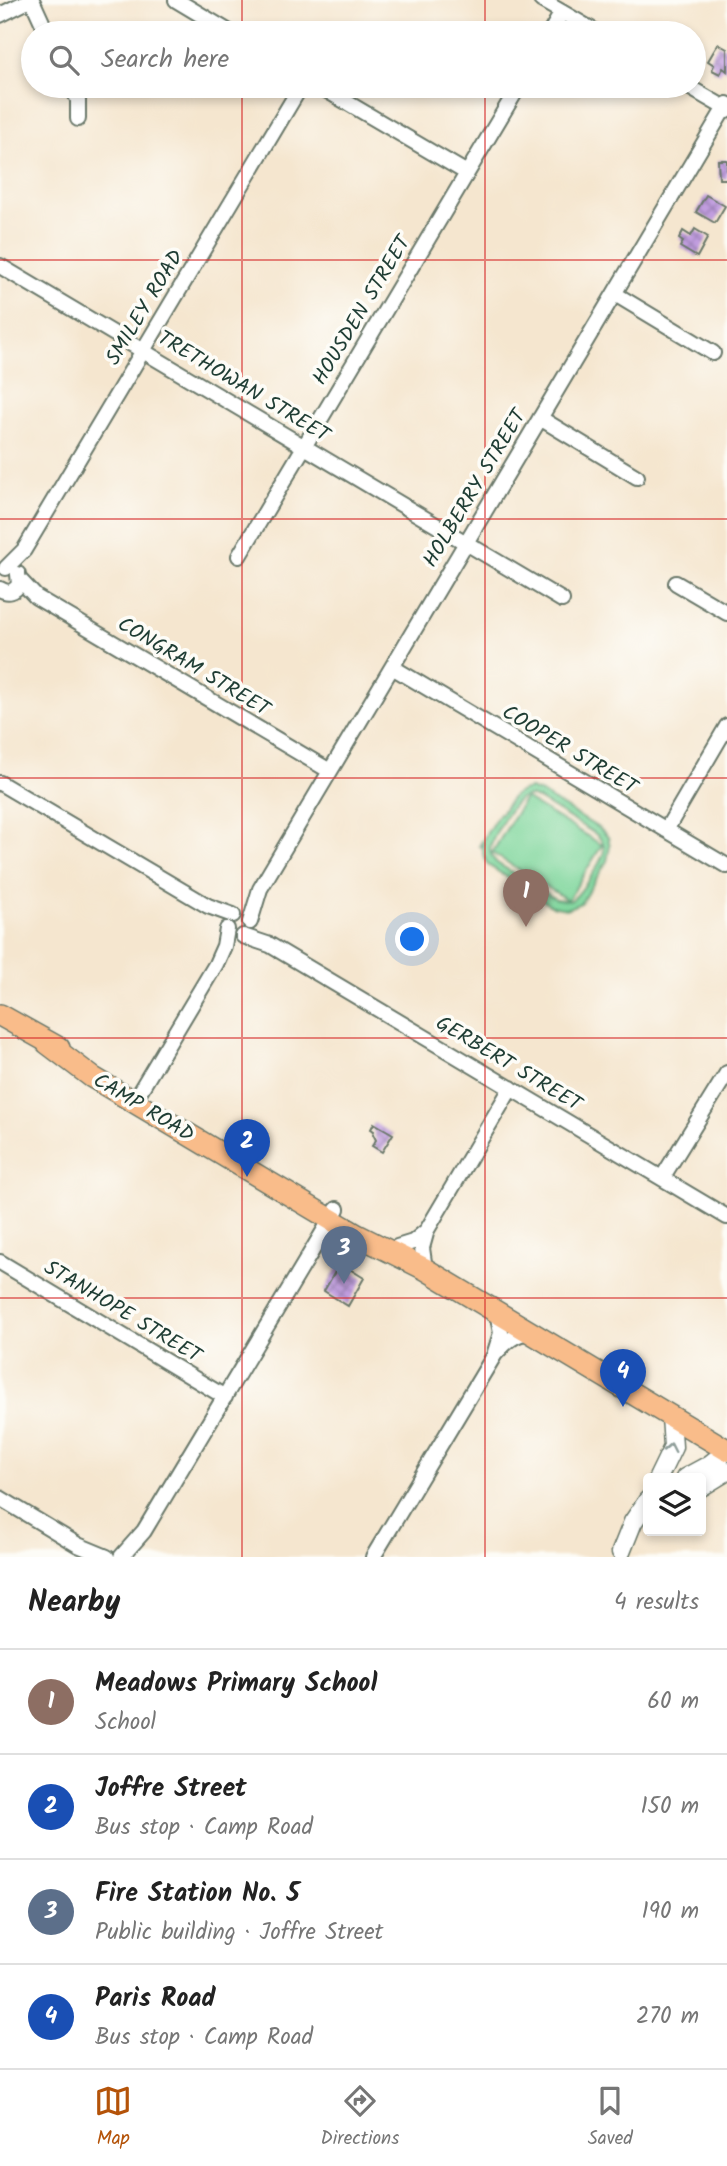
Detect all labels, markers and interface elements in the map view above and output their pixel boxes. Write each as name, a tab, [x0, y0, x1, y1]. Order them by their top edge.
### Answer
search box	[21, 21, 706, 98]
text: Search here	[101, 39, 229, 81]
icon: search	[45, 41, 83, 79]
street label: HOUSDEN STREET	[304, 228, 421, 392]
street label: SMILEY ROAD	[98, 244, 193, 372]
street label: TRETHOWAN STREET	[151, 323, 337, 453]
street label: HOLBERRY STREET	[415, 402, 537, 574]
street label: CONGRAM STREET	[111, 609, 277, 727]
street label: COOPER STREET	[495, 697, 645, 805]
pin: 1	[503, 869, 549, 927]
your location	[395, 922, 429, 956]
street label: GERBERT STREET	[429, 1008, 589, 1122]
street label: CAMP ROAD	[86, 1065, 200, 1152]
pin: 2	[224, 1119, 270, 1177]
pin: 3	[321, 1226, 367, 1284]
street label: STANHOPE STREET	[37, 1252, 209, 1373]
pin: 4	[600, 1349, 646, 1407]
one-way arrow	[662, 1442, 677, 1454]
map controls	[643, 1473, 706, 1536]
button: layers	[643, 1473, 706, 1536]
text: Nearby	[28, 1579, 120, 1627]
text: 4 results	[614, 1585, 699, 1621]
text: Meadows Primary School	[95, 1663, 377, 1705]
text: 1	[48, 1684, 54, 1720]
text: 60 m	[647, 1684, 699, 1720]
text: School	[95, 1705, 156, 1741]
text: Joffre Street	[95, 1768, 247, 1810]
text: 2	[44, 1789, 58, 1825]
text: 150 m	[640, 1789, 699, 1825]
text: Bus stop · Camp Road	[95, 1810, 313, 1846]
text: Fire Station No. 5	[95, 1873, 300, 1915]
text: 3	[45, 1894, 57, 1930]
text: 190 m	[642, 1894, 699, 1930]
text: Public building · Joffre Street	[95, 1915, 383, 1951]
text: Paris Road	[95, 1978, 216, 2020]
text: 4	[45, 1999, 57, 2035]
text: 270 m	[636, 1999, 699, 2035]
text: Bus stop · Camp Road	[95, 2020, 313, 2056]
tab: Map	[94, 2082, 132, 2154]
tab: Directions	[321, 2082, 399, 2154]
tab: Saved	[588, 2082, 633, 2154]

